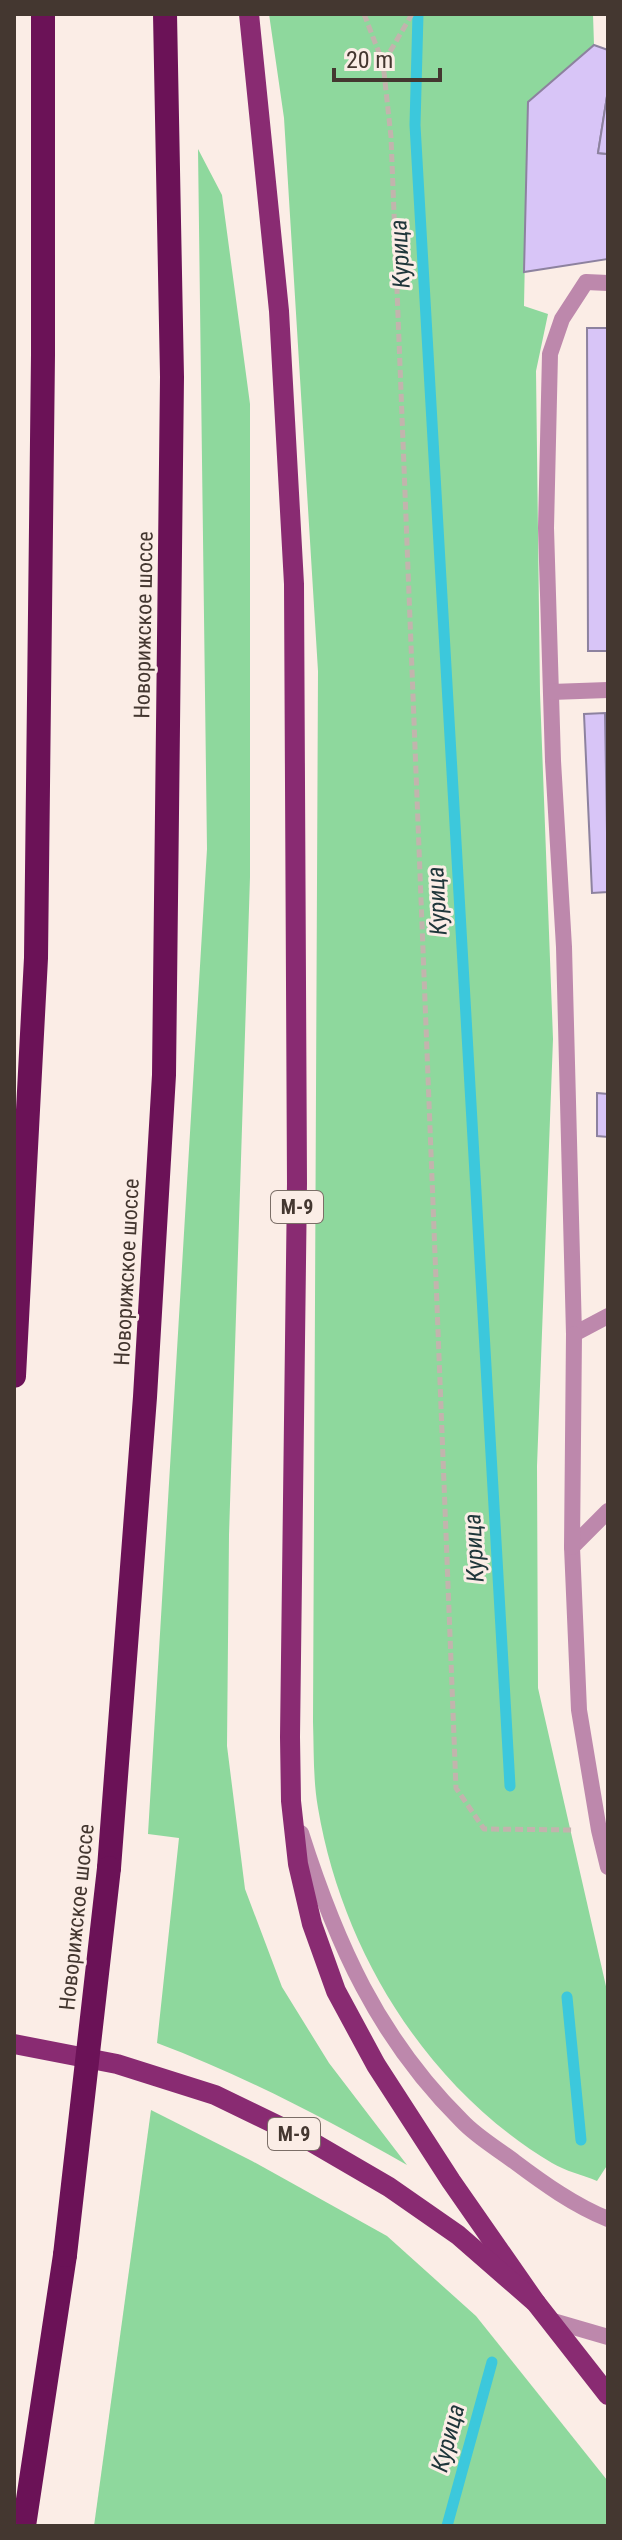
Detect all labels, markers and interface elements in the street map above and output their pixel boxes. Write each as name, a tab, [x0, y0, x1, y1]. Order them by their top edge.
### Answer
scale bar	[334, 32, 440, 82]
text: 20 m	[346, 46, 393, 74]
water label: Курица	[384, 219, 416, 289]
street label: Новорижское шоссе	[129, 531, 158, 719]
water label: Курица	[421, 866, 453, 936]
street label: Новорижское шоссе	[109, 1178, 144, 1366]
road number: М-9	[271, 1191, 323, 1223]
water label: Курица	[458, 1513, 490, 1583]
street label: Новорижское шоссе	[54, 1823, 99, 2012]
road number: М-9	[268, 2118, 320, 2150]
water label: Курица	[426, 2401, 470, 2475]

